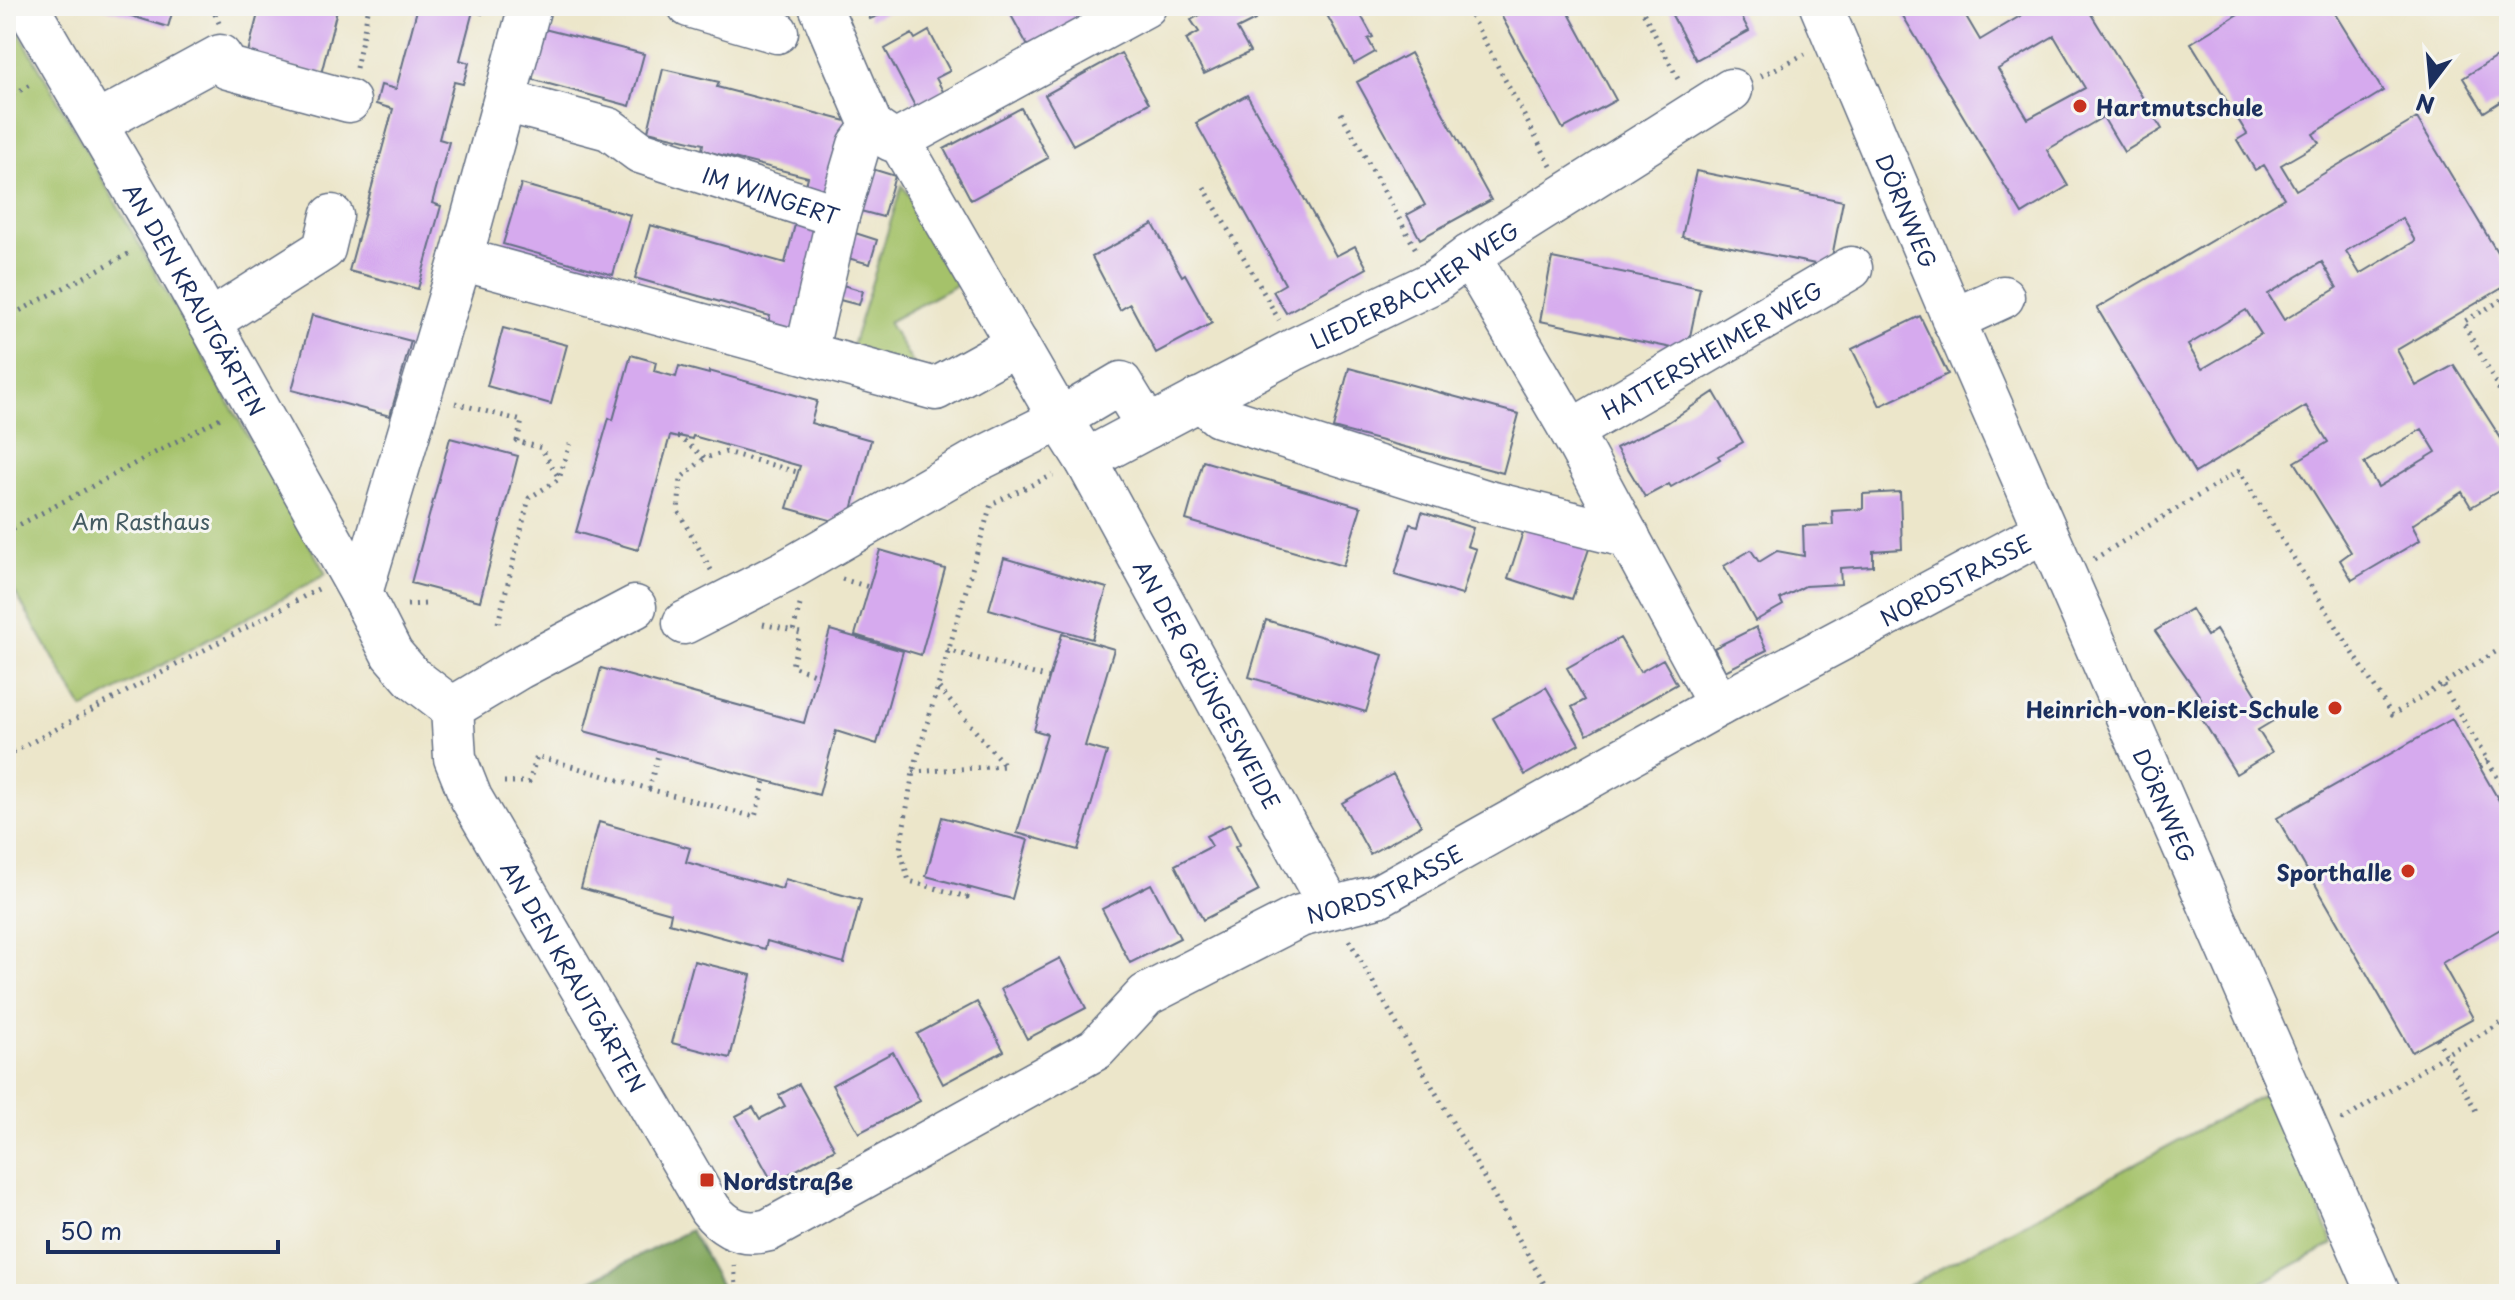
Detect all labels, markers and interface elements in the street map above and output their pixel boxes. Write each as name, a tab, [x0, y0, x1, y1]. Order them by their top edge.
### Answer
north arrow	[2391, 44, 2471, 124]
text: N	[2412, 86, 2438, 123]
place label: Hartmutschule	[2096, 90, 2263, 123]
marker: Hartmutschule	[2071, 97, 2089, 115]
street label: DÖRNWEG	[1869, 148, 1946, 273]
street label: IM WINGERT	[698, 157, 844, 232]
street label: AN DEN KRAUTGÄRTEN	[117, 176, 275, 422]
street label: LIEDERBACHER WEG	[1304, 213, 1524, 356]
street label: HATTERSHEIMER WEG	[1594, 272, 1828, 427]
park label: Am Rasthaus	[72, 504, 210, 537]
street label: NORDSTRASSE	[1873, 525, 2037, 633]
street label: AN DER GRÜNGESWEIDE	[1127, 553, 1290, 815]
place label: Heinrich-von-Kleist-Schule	[2026, 692, 2319, 725]
marker: Heinrich-von-Kleist-Schule	[2326, 699, 2344, 717]
street label: DÖRNWEG	[2126, 743, 2205, 867]
street label: NORDSTRASSE	[1303, 835, 1468, 930]
street label: AN DEN KRAUTGÄRTEN	[494, 854, 655, 1098]
place label: Sporthalle	[2277, 855, 2392, 888]
marker: Sporthalle	[2399, 862, 2417, 880]
place label: Nordstraße	[723, 1164, 853, 1197]
marker: Nordstraße	[698, 1171, 716, 1189]
scale bar	[48, 1204, 278, 1254]
text: 50 m	[60, 1212, 122, 1248]

